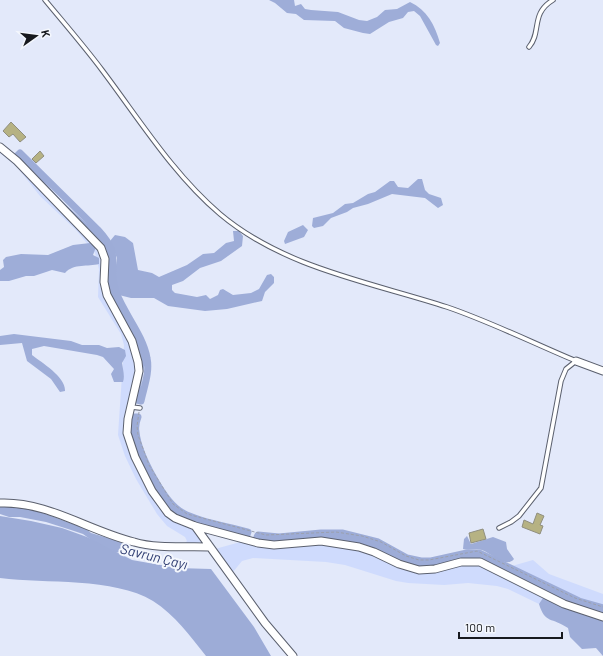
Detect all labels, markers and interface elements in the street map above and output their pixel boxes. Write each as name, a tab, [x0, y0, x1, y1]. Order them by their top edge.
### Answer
north arrow	[16, 16, 56, 56]
text: K	[39, 29, 53, 38]
water label: Savrun Çayı	[119, 539, 190, 573]
scale bar	[459, 614, 562, 640]
text: 100 m	[465, 620, 495, 634]

